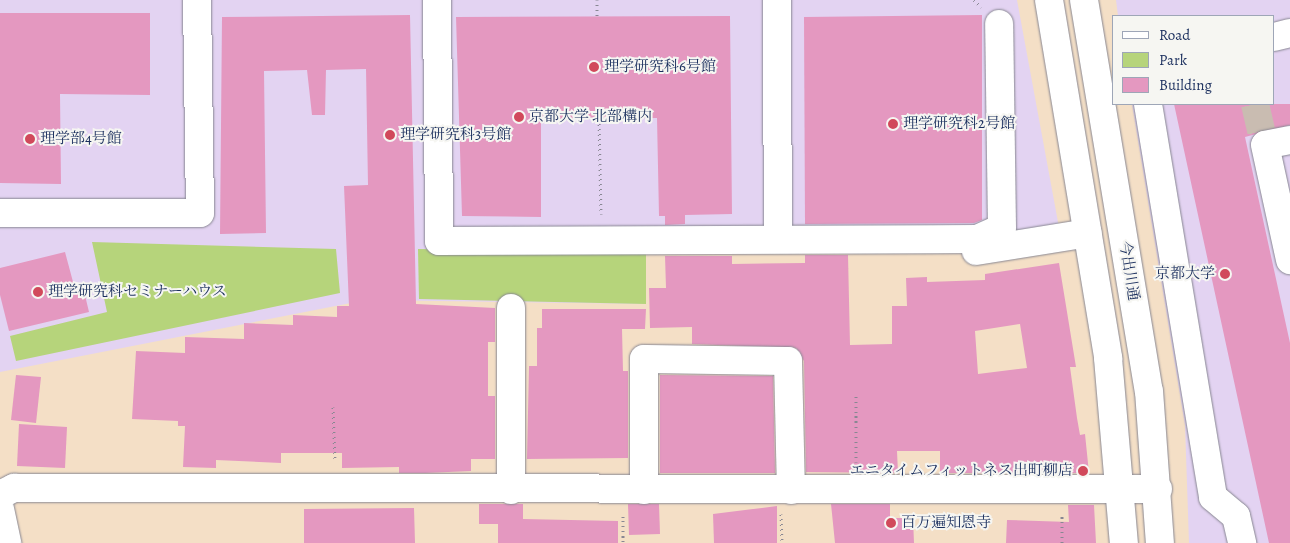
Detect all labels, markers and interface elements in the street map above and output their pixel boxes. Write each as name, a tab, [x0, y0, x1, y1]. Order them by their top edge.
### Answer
legend	[1112, 15, 1275, 105]
text: Road	[1159, 25, 1190, 45]
text: Park	[1159, 50, 1187, 70]
place label: 理学研究科6号館	[604, 58, 716, 76]
marker: 理学研究科6号館	[588, 61, 600, 73]
text: Building	[1159, 75, 1212, 95]
place label: 京都大学 北部構内	[529, 108, 652, 126]
marker: 京都大学 北部構内	[513, 111, 525, 123]
place label: 理学研究科2号館	[903, 115, 1015, 133]
marker: 理学研究科2号館	[887, 118, 899, 130]
place label: 理学研究科3号館	[400, 126, 511, 144]
marker: 理学研究科3号館	[384, 129, 396, 141]
place label: 理学部4号館	[40, 130, 122, 148]
marker: 理学部4号館	[24, 133, 36, 145]
street label: 今出川通	[1115, 240, 1143, 302]
place label: 京都大学	[1155, 265, 1215, 283]
marker: 京都大学	[1219, 268, 1231, 280]
place label: 理学研究科セミナーハウス	[48, 283, 228, 301]
marker: 理学研究科セミナーハウス	[32, 286, 44, 298]
place label: エニタイムフィットネス出町柳店	[848, 462, 1073, 480]
marker: エニタイムフィットネス出町柳店	[1077, 465, 1089, 477]
place label: 百万遍知恩寺	[901, 514, 991, 532]
marker: 百万遍知恩寺	[885, 517, 897, 529]

